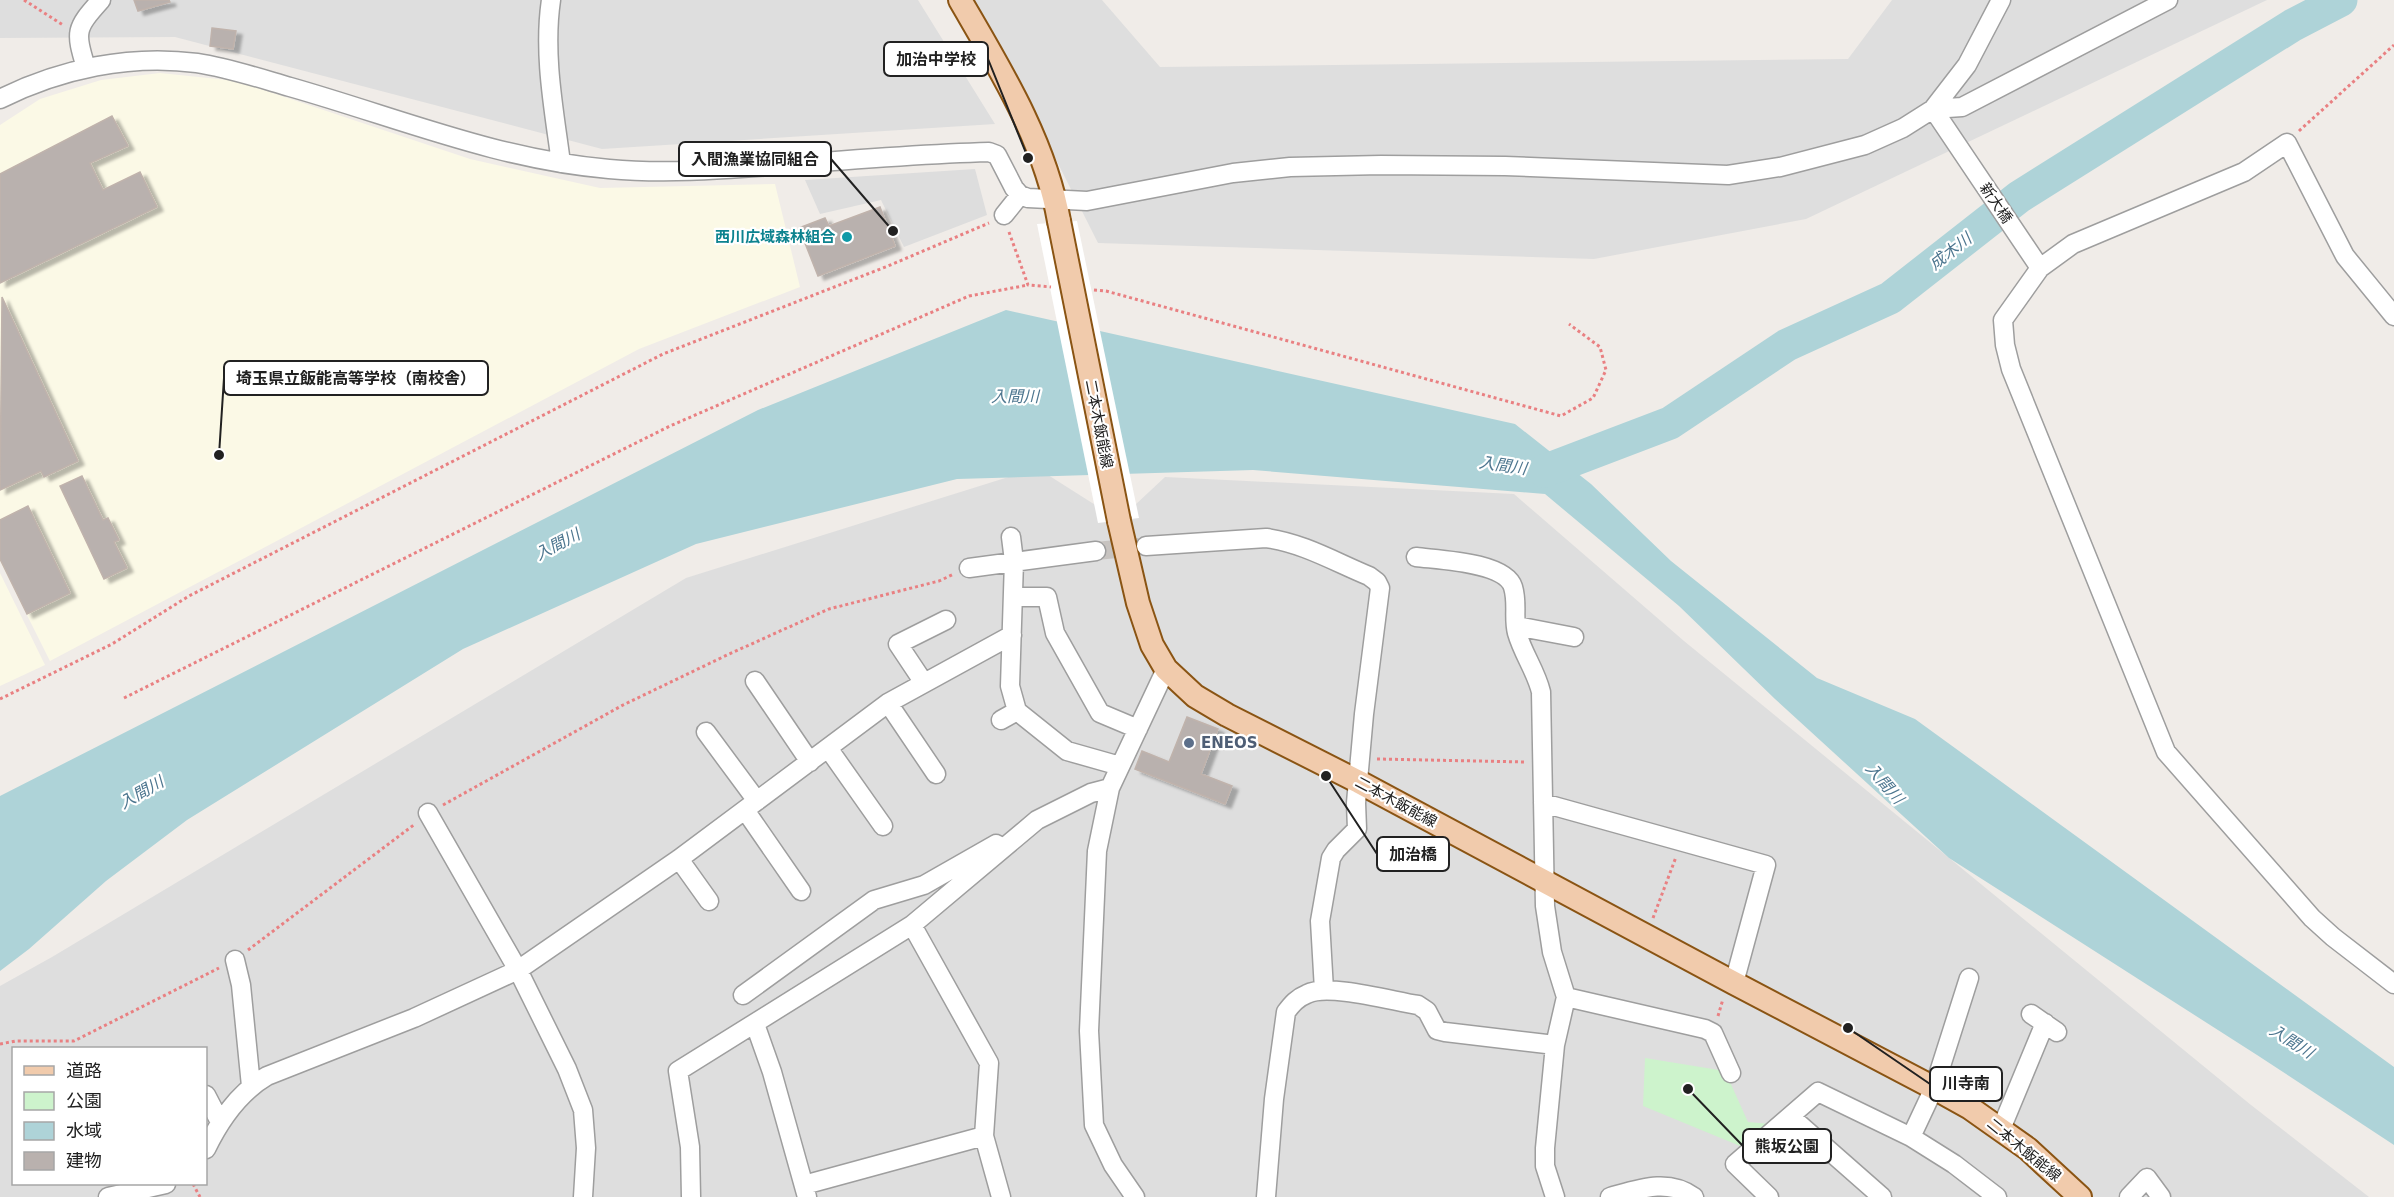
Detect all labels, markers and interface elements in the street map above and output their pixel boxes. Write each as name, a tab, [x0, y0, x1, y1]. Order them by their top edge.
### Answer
callout: 加治中学校	[884, 42, 988, 76]
text: 加治中学校	[896, 50, 976, 69]
callout: 入間漁業協同組合	[679, 142, 831, 176]
text: 入間漁業協同組合	[691, 150, 819, 169]
street label: 新大橋	[1976, 179, 2016, 227]
place label: 西川広域森林組合	[715, 228, 836, 246]
water label: 成木川	[1926, 228, 1977, 274]
marker: 西川広域森林組合	[840, 230, 854, 244]
callout: 埼玉県立飯能高等学校（南校舎）	[224, 361, 488, 395]
text: 埼玉県立飯能高等学校（南校舎）	[236, 369, 476, 388]
street label: 二本木飯能線	[1082, 378, 1116, 470]
water label: 入間川	[991, 387, 1041, 406]
water label: 入間川	[1478, 453, 1530, 479]
water label: 入間川	[532, 524, 585, 564]
place label: ENEOS	[1201, 734, 1258, 752]
marker: ENEOS	[1182, 736, 1196, 750]
water label: 入間川	[1862, 759, 1909, 809]
water label: 入間川	[116, 771, 169, 813]
street label: 二本木飯能線	[1352, 773, 1440, 831]
callout: 加治橋	[1377, 837, 1449, 871]
text: 加治橋	[1389, 845, 1437, 864]
water label: 入間川	[2266, 1021, 2319, 1063]
legend	[12, 1047, 207, 1185]
text: 道路	[66, 1060, 102, 1081]
callout: 川寺南	[1930, 1067, 2002, 1101]
text: 川寺南	[1942, 1074, 1990, 1093]
text: 公園	[66, 1090, 102, 1111]
street label: 二本木飯能線	[1983, 1115, 2065, 1185]
text: 水域	[66, 1120, 102, 1141]
callout: 熊坂公園	[1743, 1129, 1831, 1163]
text: 熊坂公園	[1755, 1137, 1819, 1156]
text: 建物	[66, 1150, 102, 1171]

